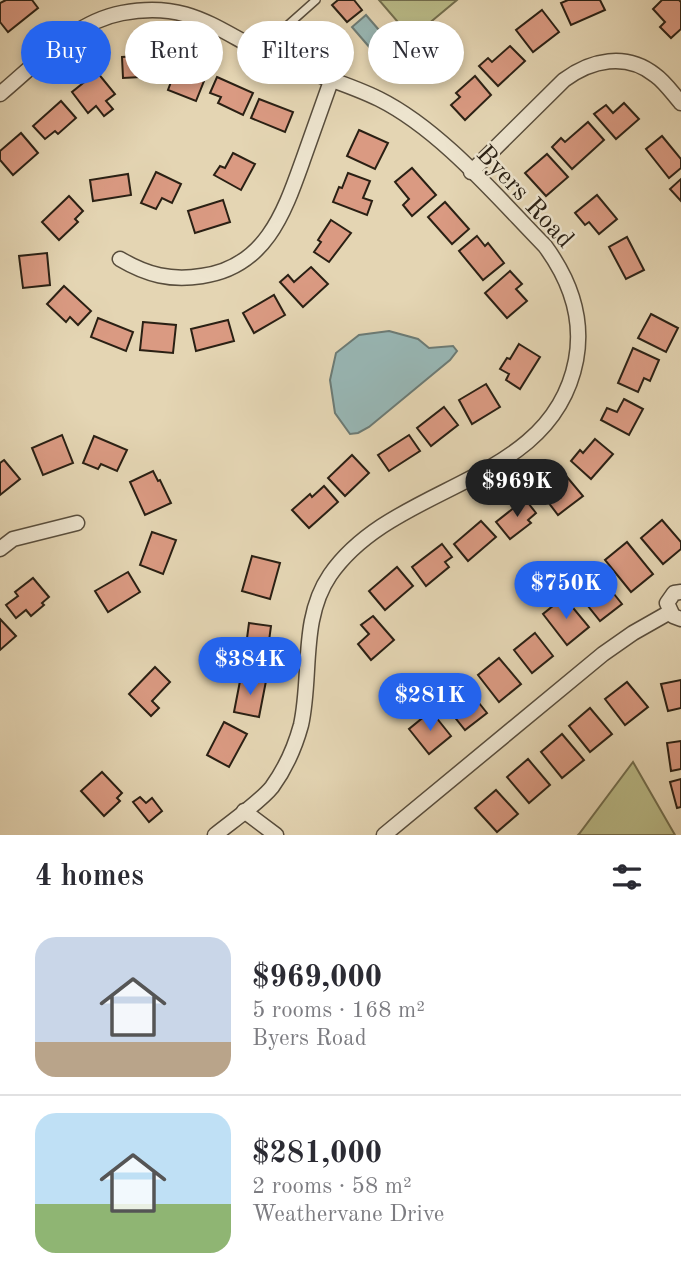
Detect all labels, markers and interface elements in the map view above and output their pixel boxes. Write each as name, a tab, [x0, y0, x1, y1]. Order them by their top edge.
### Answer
chip: Buy	[21, 21, 111, 84]
chip: Rent	[125, 21, 223, 84]
chip: Filters	[237, 21, 354, 84]
chip: New	[368, 21, 464, 84]
street label: Byers Road	[471, 141, 578, 254]
pin: $969K	[468, 460, 566, 519]
text: $969K	[481, 470, 553, 493]
pin: $750K	[517, 562, 615, 621]
text: $750K	[530, 572, 602, 595]
pin: $384K	[201, 638, 299, 697]
text: $384K	[214, 648, 286, 671]
pin: $281K	[381, 674, 479, 733]
text: $281K	[394, 684, 466, 707]
icon: filters	[608, 858, 646, 896]
text: 4 homes	[35, 862, 144, 892]
text: $969,000	[252, 963, 382, 993]
icon: home	[91, 965, 175, 1049]
text: 5 rooms · 168 m²	[252, 999, 425, 1022]
text: Byers Road	[252, 1027, 367, 1050]
text: $281,000	[252, 1139, 382, 1169]
icon: home	[91, 1141, 175, 1225]
text: 2 rooms · 58 m²	[252, 1175, 412, 1198]
text: Weathervane Drive	[252, 1203, 444, 1226]

